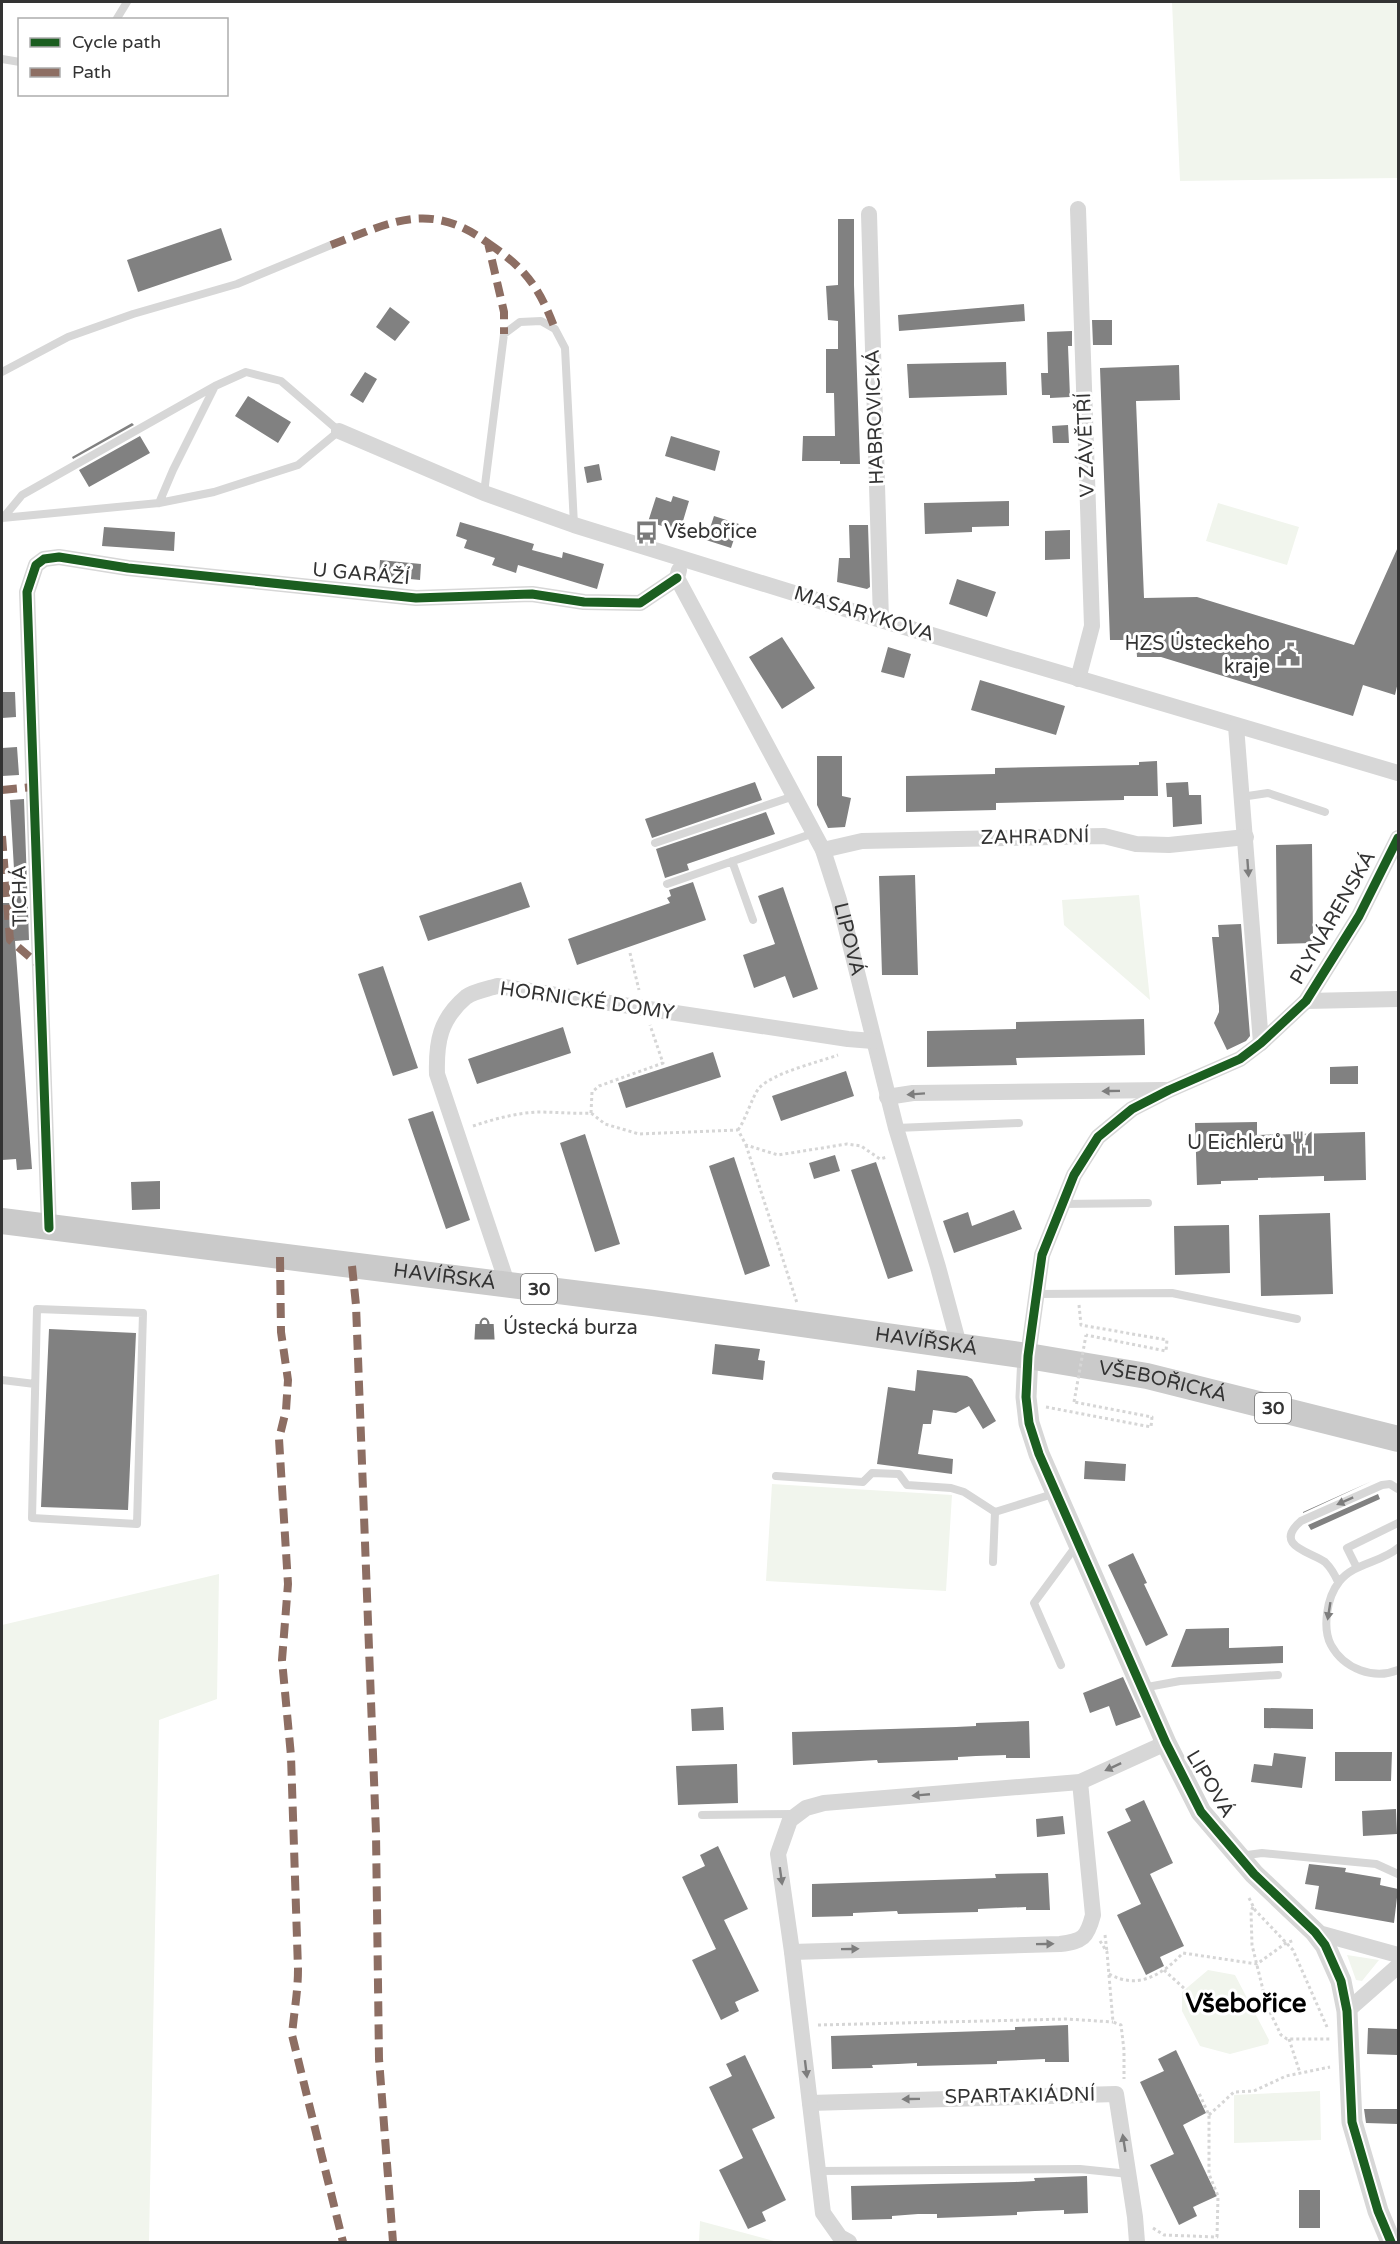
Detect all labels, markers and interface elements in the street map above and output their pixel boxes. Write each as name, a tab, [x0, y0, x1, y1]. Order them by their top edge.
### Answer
legend	[18, 18, 228, 96]
text: Cycle path	[72, 31, 161, 53]
text: Path	[72, 61, 111, 83]
street label: HABROVICKÁ	[860, 349, 889, 485]
street label: V ZÁVĚTŘÍ	[1071, 392, 1100, 498]
bus stop icon: Všebořice	[633, 519, 659, 545]
place label: Všebořice	[664, 520, 757, 544]
street label: U GARÁŽÍ	[311, 557, 411, 590]
street label: MASARYKOVA	[791, 581, 937, 647]
place label: HZS Ústeckeho kraje	[1124, 631, 1270, 679]
public building icon: HZS Ústeckeho kraje	[1275, 642, 1301, 668]
street label: ZAHRADNÍ	[980, 823, 1090, 850]
street label: PLYNÁRENSKÁ	[1284, 846, 1381, 989]
one-way arrow	[1243, 859, 1253, 878]
street label: TICHÁ	[6, 865, 33, 927]
street label: LIPOVÁ	[828, 900, 870, 978]
street label: HORNICKÉ DOMY	[498, 976, 676, 1025]
one-way arrow	[1101, 1086, 1120, 1095]
one-way arrow	[906, 1089, 925, 1098]
restaurant icon: U Eichlerů	[1289, 1130, 1315, 1156]
place label: U Eichlerů	[1187, 1131, 1284, 1155]
street label: HAVÍŘSKÁ	[392, 1258, 497, 1295]
road number: 30	[521, 1274, 557, 1304]
shop icon: Ústecká burza	[472, 1315, 498, 1341]
place label: Ústecká burza	[503, 1315, 638, 1340]
street label: HAVÍŘSKÁ	[873, 1322, 979, 1361]
street label: VŠEBOŘICKÁ	[1097, 1356, 1230, 1408]
road number: 30	[1255, 1393, 1291, 1423]
one-way arrow	[1337, 1497, 1354, 1506]
one-way arrow	[1324, 1601, 1333, 1620]
street label: LIPOVÁ	[1181, 1745, 1240, 1822]
one-way arrow	[1104, 1763, 1121, 1772]
one-way arrow	[912, 1790, 931, 1800]
one-way arrow	[776, 1867, 785, 1886]
one-way arrow	[1036, 1939, 1055, 1949]
one-way arrow	[841, 1944, 860, 1953]
district label: Všebořice	[1185, 1988, 1307, 2019]
one-way arrow	[801, 2060, 811, 2079]
street label: SPARTAKIÁDNÍ	[944, 2082, 1096, 2109]
one-way arrow	[901, 2094, 920, 2104]
one-way arrow	[1119, 2133, 1128, 2152]

